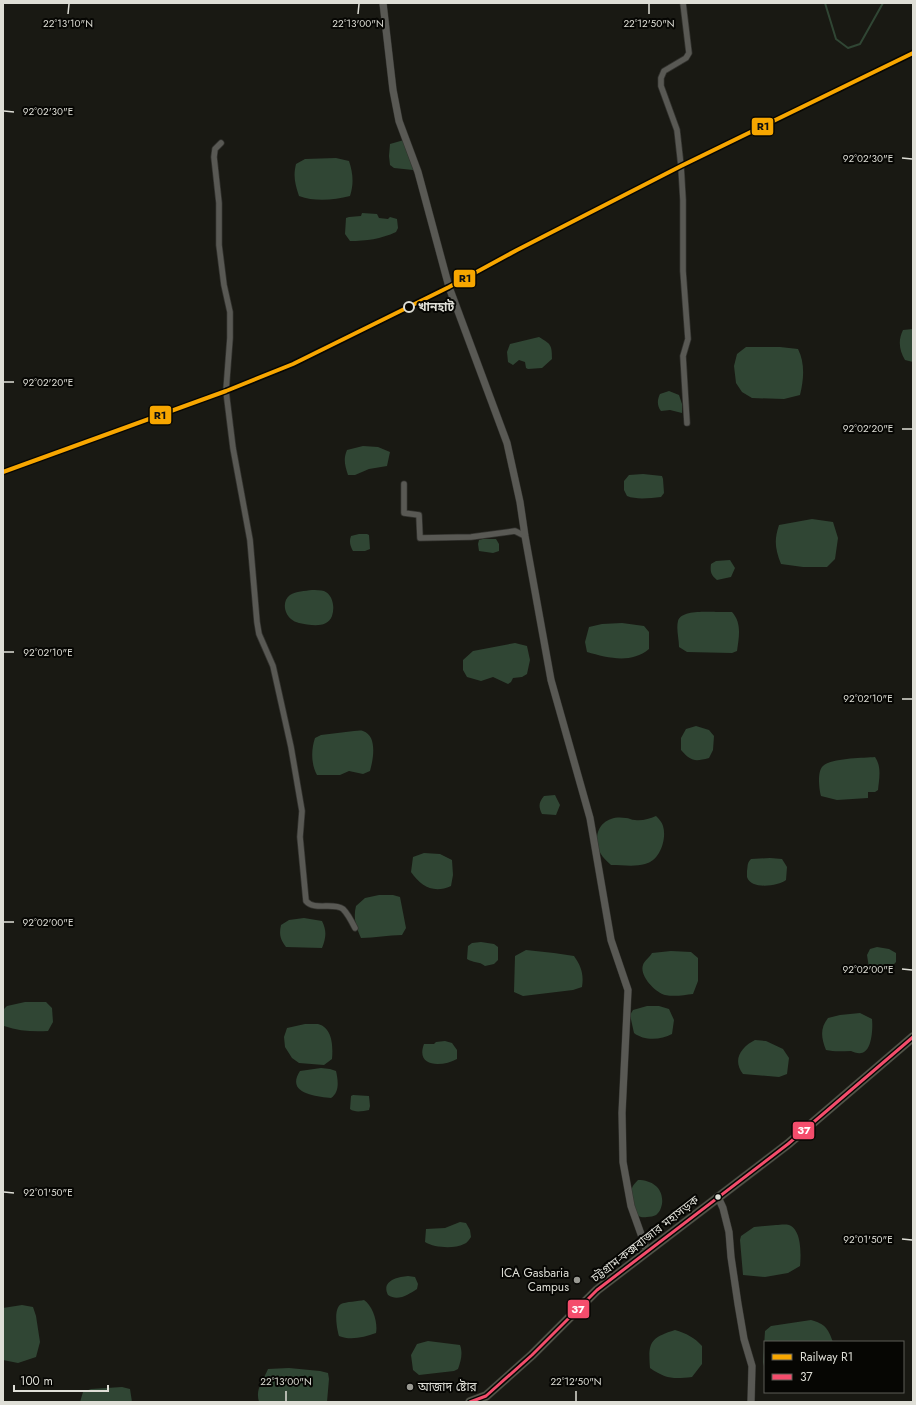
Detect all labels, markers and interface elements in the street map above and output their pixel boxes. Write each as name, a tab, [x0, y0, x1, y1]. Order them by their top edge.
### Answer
text: 22°13'10"N	[43, 16, 93, 31]
text: 22°13'00"N	[332, 16, 384, 31]
text: 22°12'50"N	[623, 16, 675, 31]
text: 92°02'30"E	[23, 104, 73, 119]
line badge: R1	[751, 117, 774, 136]
text: R1	[757, 118, 769, 134]
text: 92°02'30"E	[843, 151, 893, 166]
line badge: R1	[453, 269, 476, 288]
text: R1	[459, 270, 471, 286]
place label: খানহাট	[418, 298, 454, 316]
marker: খানহাট	[403, 301, 415, 313]
text: 92°02'20"E	[23, 375, 73, 390]
line badge: R1	[149, 405, 172, 425]
text: R1	[154, 407, 166, 423]
text: 92°02'20"E	[843, 421, 893, 436]
text: 92°02'10"E	[23, 645, 73, 660]
text: 92°02'10"E	[843, 691, 893, 706]
text: 92°02'00"E	[23, 915, 73, 930]
text: 92°02'00"E	[843, 962, 893, 977]
line badge: 37	[792, 1121, 815, 1140]
text: 37	[797, 1122, 811, 1138]
text: 92°01'50"E	[23, 1185, 73, 1200]
street label: চট্টগ্রাম-কক্সবাজার মহাসড়ক	[587, 1191, 703, 1287]
unlabelled marker	[713, 1192, 723, 1202]
text: 92°01'50"E	[843, 1232, 893, 1247]
place label: ICA Gasbaria Campus	[501, 1264, 569, 1296]
marker: ICA Gasbaria Campus	[572, 1275, 582, 1285]
line badge: 37	[567, 1299, 590, 1319]
text: 37	[571, 1301, 585, 1317]
legend	[764, 1341, 904, 1393]
text: Railway R1	[800, 1348, 853, 1366]
scale bar	[14, 1367, 108, 1393]
text: 37	[800, 1368, 813, 1386]
text: 100 m	[20, 1372, 53, 1390]
text: 22°13'00"N	[260, 1374, 312, 1389]
text: 22°12'50"N	[550, 1374, 602, 1389]
place label: আজাদ ষ্টোর	[417, 1378, 478, 1396]
marker: আজাদ ষ্টোর	[405, 1382, 415, 1392]

